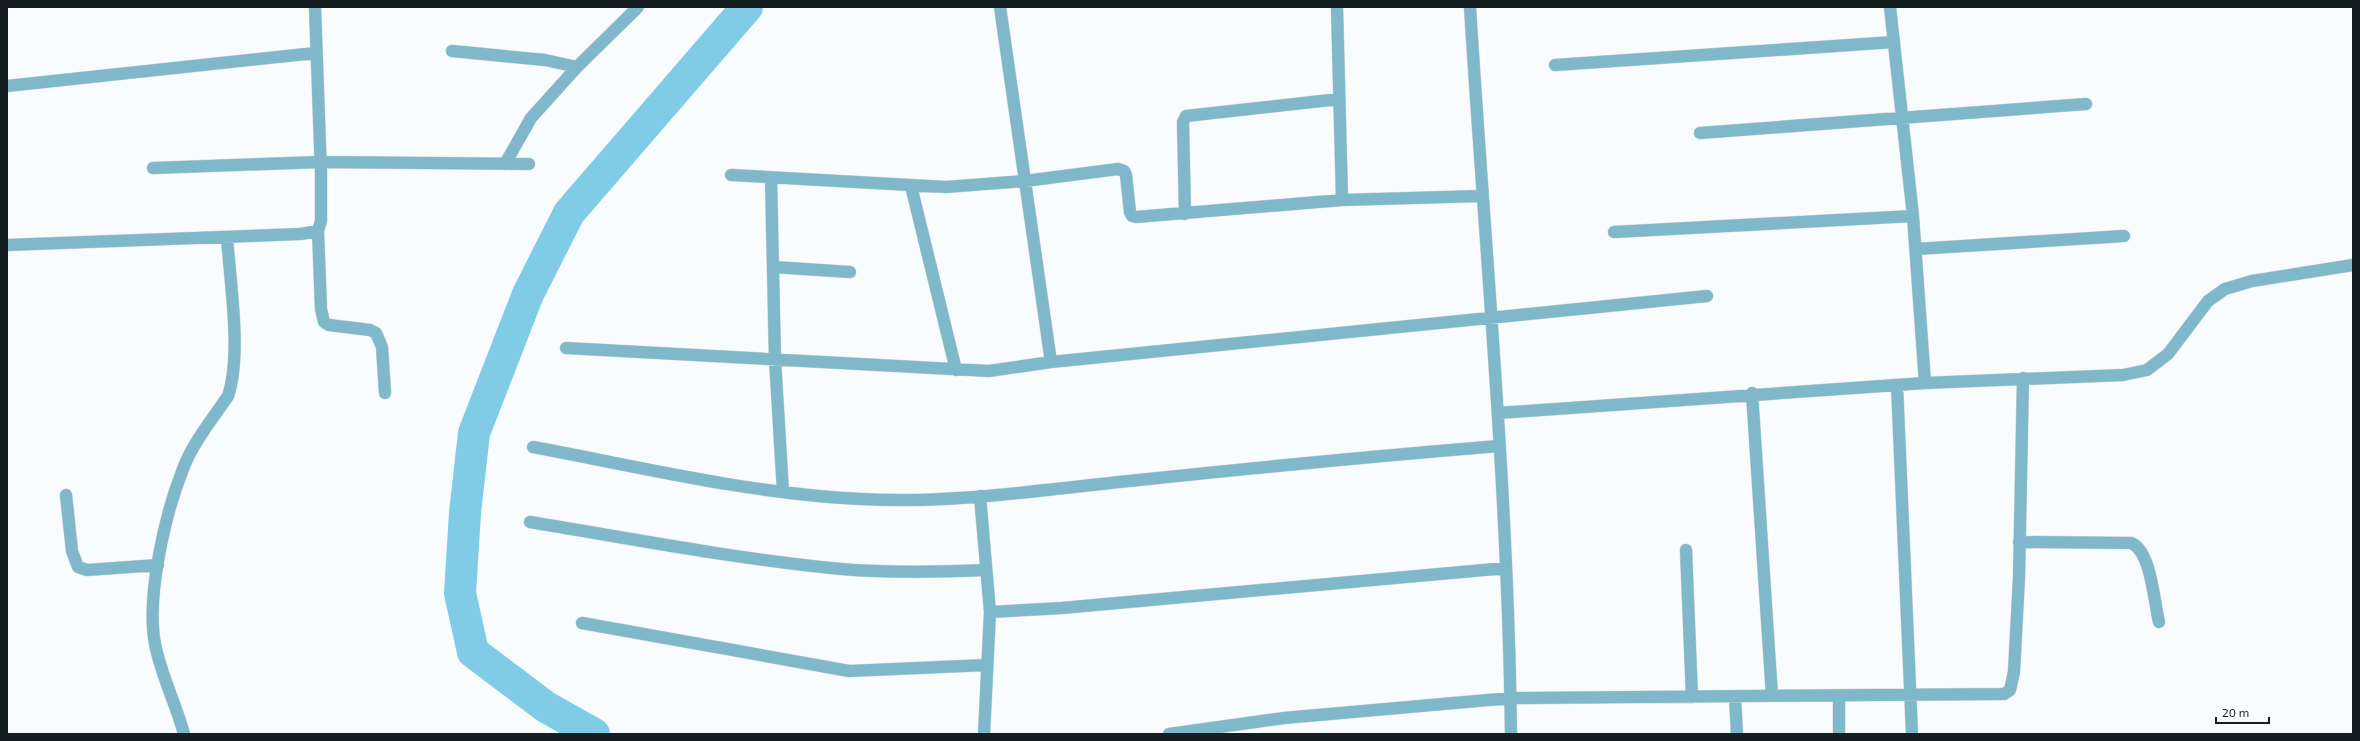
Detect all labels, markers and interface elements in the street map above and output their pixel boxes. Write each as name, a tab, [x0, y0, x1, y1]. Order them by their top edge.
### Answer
scale bar	[2216, 699, 2269, 725]
text: 20 m	[2222, 705, 2249, 719]

